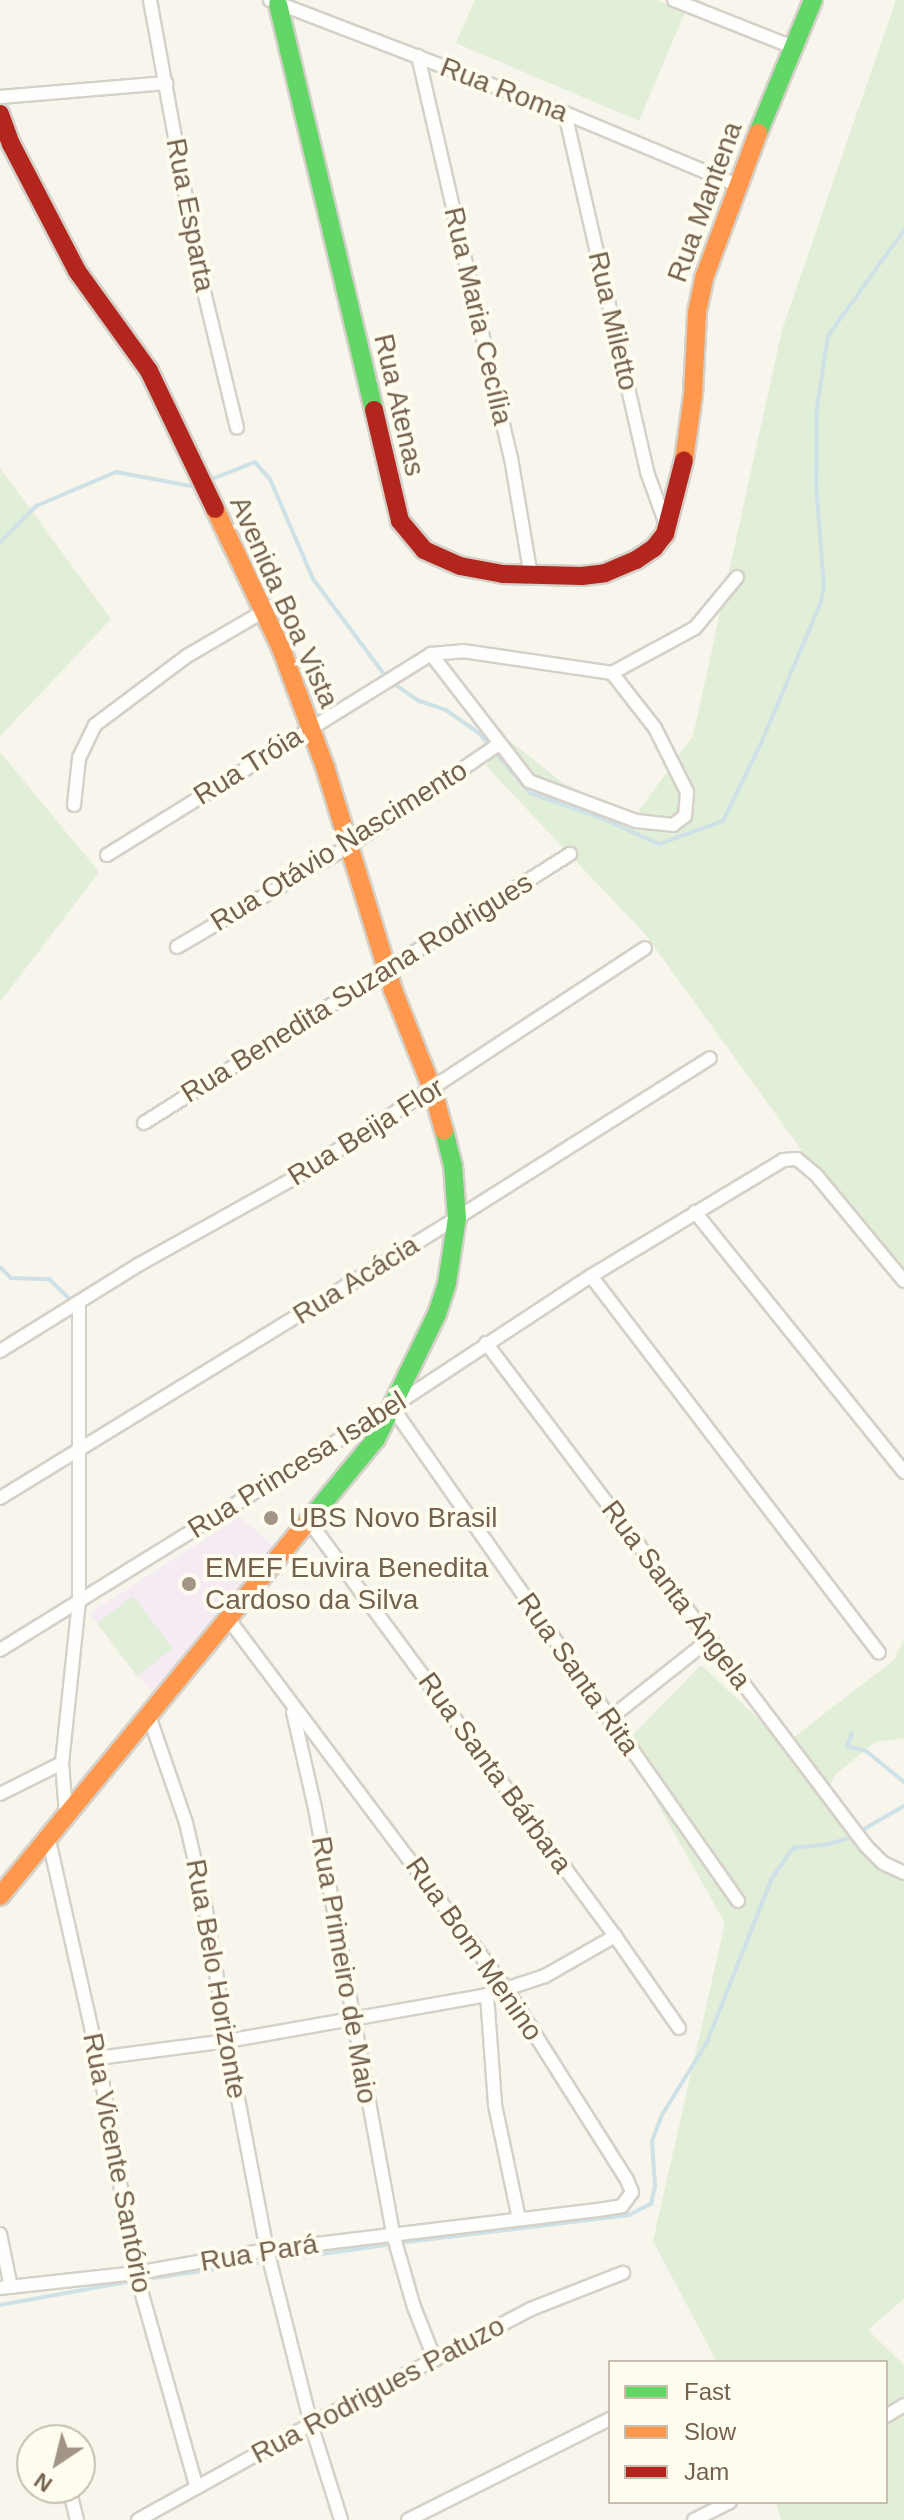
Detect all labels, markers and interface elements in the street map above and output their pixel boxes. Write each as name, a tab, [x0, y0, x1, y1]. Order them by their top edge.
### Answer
street label: Rua Roma	[436, 50, 572, 130]
street label: Rua Mantena	[660, 117, 750, 287]
street label: Rua Esparta	[159, 135, 221, 295]
street label: Rua Maria Cecília	[437, 204, 519, 428]
street label: Rua Miletto	[581, 248, 645, 394]
street label: Rua Atenas	[366, 330, 432, 480]
street label: Avenida Boa Vista	[222, 491, 346, 713]
street label: Rua Tróia	[187, 719, 309, 813]
street label: Rua Otávio Nascimento	[205, 753, 473, 939]
street label: Rua Benedita Suzana Rodrigues	[175, 866, 539, 1110]
street label: Rua Beija Flor	[282, 1071, 450, 1193]
street label: Rua Acácia	[286, 1228, 426, 1332]
street label: Rua Princesa Isabel	[182, 1384, 412, 1546]
street label: Rua Santa Ângela	[594, 1494, 758, 1696]
place label: UBS Novo Brasil	[289, 1501, 498, 1535]
marker: UBS Novo Brasil	[260, 1507, 282, 1529]
place label: EMEF Euvira Benedita Cardoso da Silva	[205, 1551, 488, 1617]
marker: EMEF Euvira Benedita Cardoso da Silva	[180, 1575, 198, 1593]
street label: Rua Santa Rita	[510, 1587, 646, 1761]
street label: Rua Santa Bárbara	[411, 1666, 579, 1880]
street label: Rua Primeiro de Maio	[304, 1834, 384, 2106]
street label: Rua Bom Menino	[398, 1851, 550, 2047]
street label: Rua Belo Horizonte	[178, 1857, 254, 2101]
street label: Rua Vicente Santório	[75, 2030, 159, 2296]
street label: Rua Pará	[198, 2227, 320, 2279]
street label: Rua Rodrigues Patuzo	[246, 2309, 510, 2471]
legend	[608, 2360, 888, 2504]
text: Fast	[684, 2378, 731, 2405]
text: Slow	[684, 2418, 736, 2445]
north arrow	[16, 2424, 96, 2504]
text: Jam	[684, 2458, 729, 2485]
text: N	[29, 2468, 57, 2497]

